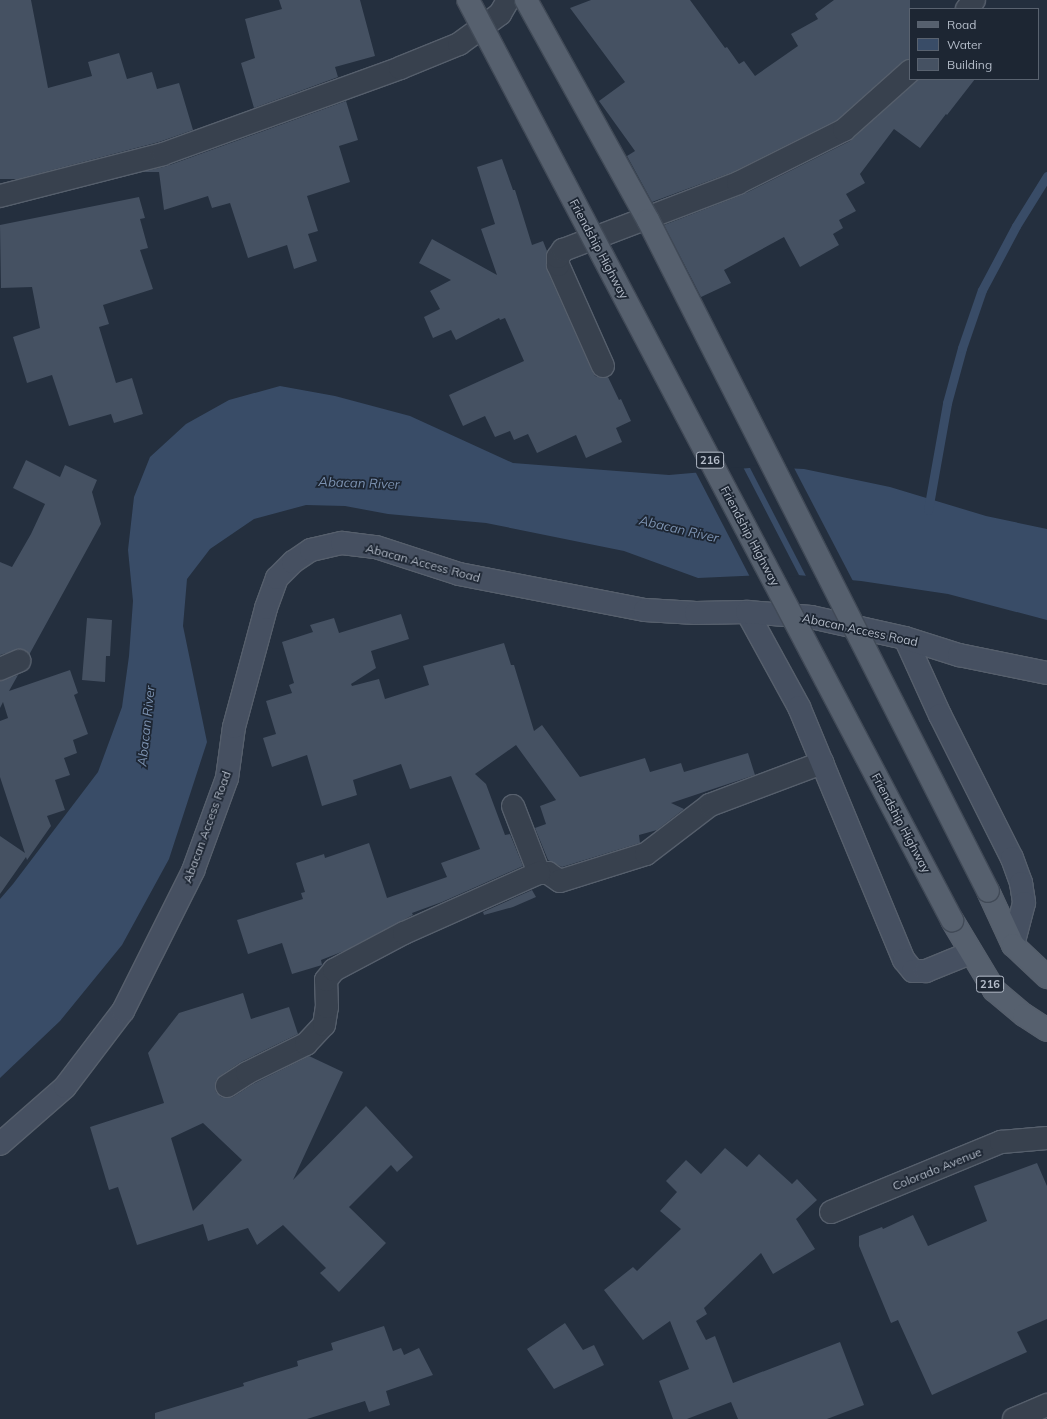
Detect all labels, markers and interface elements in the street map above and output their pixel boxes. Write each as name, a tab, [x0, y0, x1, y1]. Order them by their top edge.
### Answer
legend	[909, 8, 1039, 80]
text: Road	[947, 17, 976, 32]
text: Water	[947, 37, 982, 52]
text: Building	[947, 57, 992, 72]
street label: Friendship Highway	[567, 197, 631, 301]
road number: 216	[696, 451, 724, 469]
water label: Abacan River	[318, 474, 400, 492]
street label: Friendship Highway	[718, 484, 782, 588]
water label: Abacan River	[638, 512, 720, 546]
street label: Abacan Access Road	[364, 541, 482, 585]
street label: Abacan Access Road	[801, 611, 919, 649]
water label: Abacan River	[134, 685, 158, 767]
street label: Abacan Access Road	[180, 769, 234, 885]
street label: Friendship Highway	[869, 771, 933, 875]
road number: 216	[976, 975, 1004, 993]
street label: Colorado Avenue	[890, 1145, 984, 1193]

